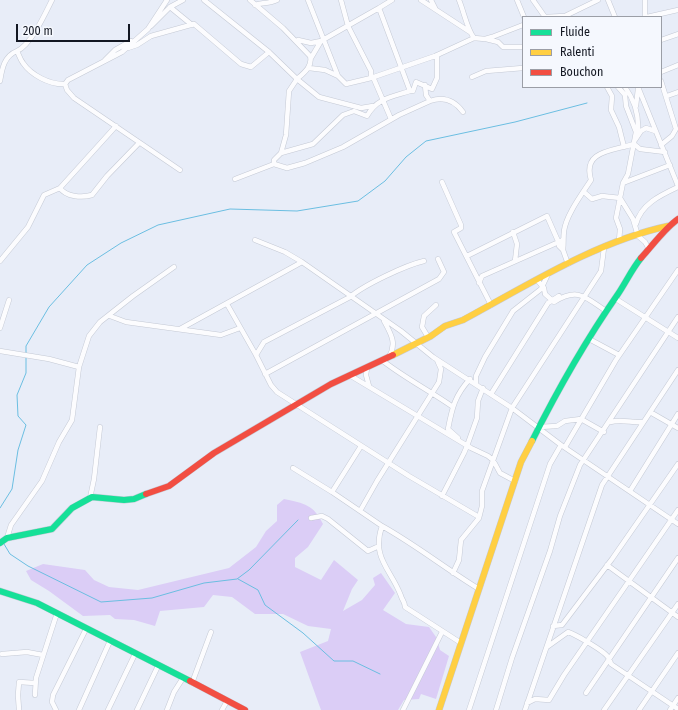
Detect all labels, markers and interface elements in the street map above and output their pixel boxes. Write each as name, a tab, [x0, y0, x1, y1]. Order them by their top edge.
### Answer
scale bar	[18, 16, 132, 42]
legend	[522, 16, 662, 88]
text: 200 m	[23, 24, 53, 38]
text: Fluide	[560, 25, 590, 39]
text: Ralenti	[560, 45, 595, 59]
text: Bouchon	[560, 65, 603, 79]

